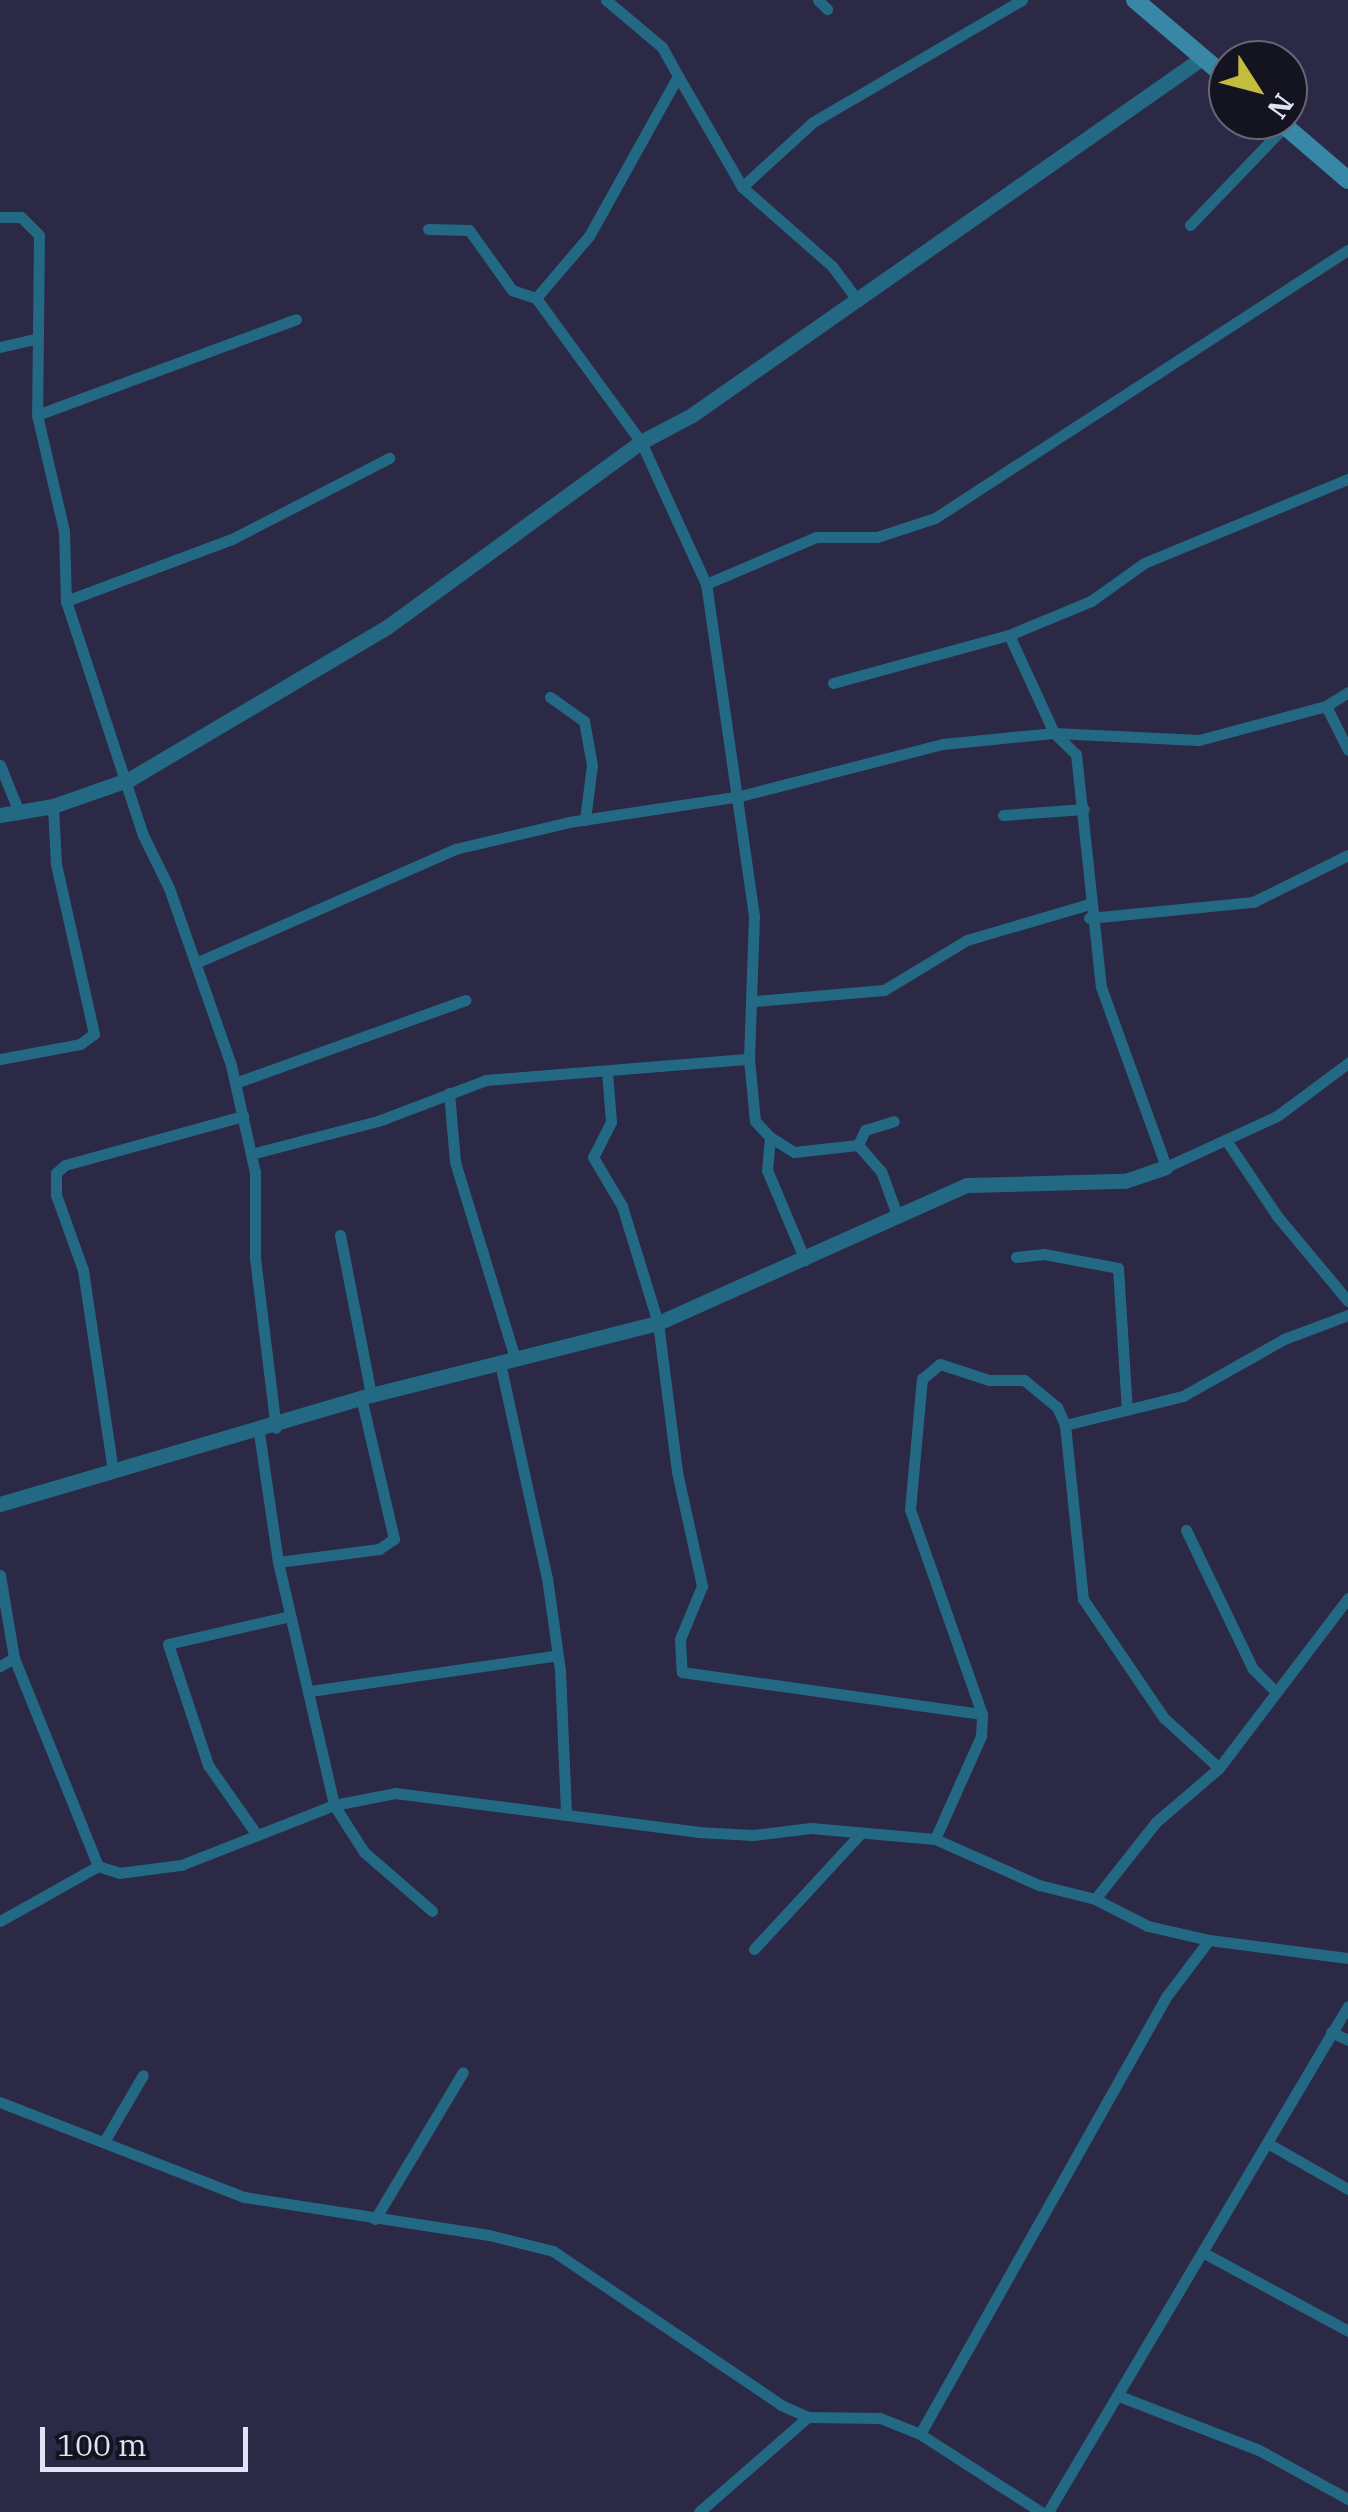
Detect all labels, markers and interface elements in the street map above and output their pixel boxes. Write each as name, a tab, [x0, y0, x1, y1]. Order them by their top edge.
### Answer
north arrow	[1208, 40, 1308, 140]
text: N	[1260, 87, 1303, 127]
scale bar	[45, 2407, 252, 2469]
text: 100 m	[57, 2425, 147, 2464]

